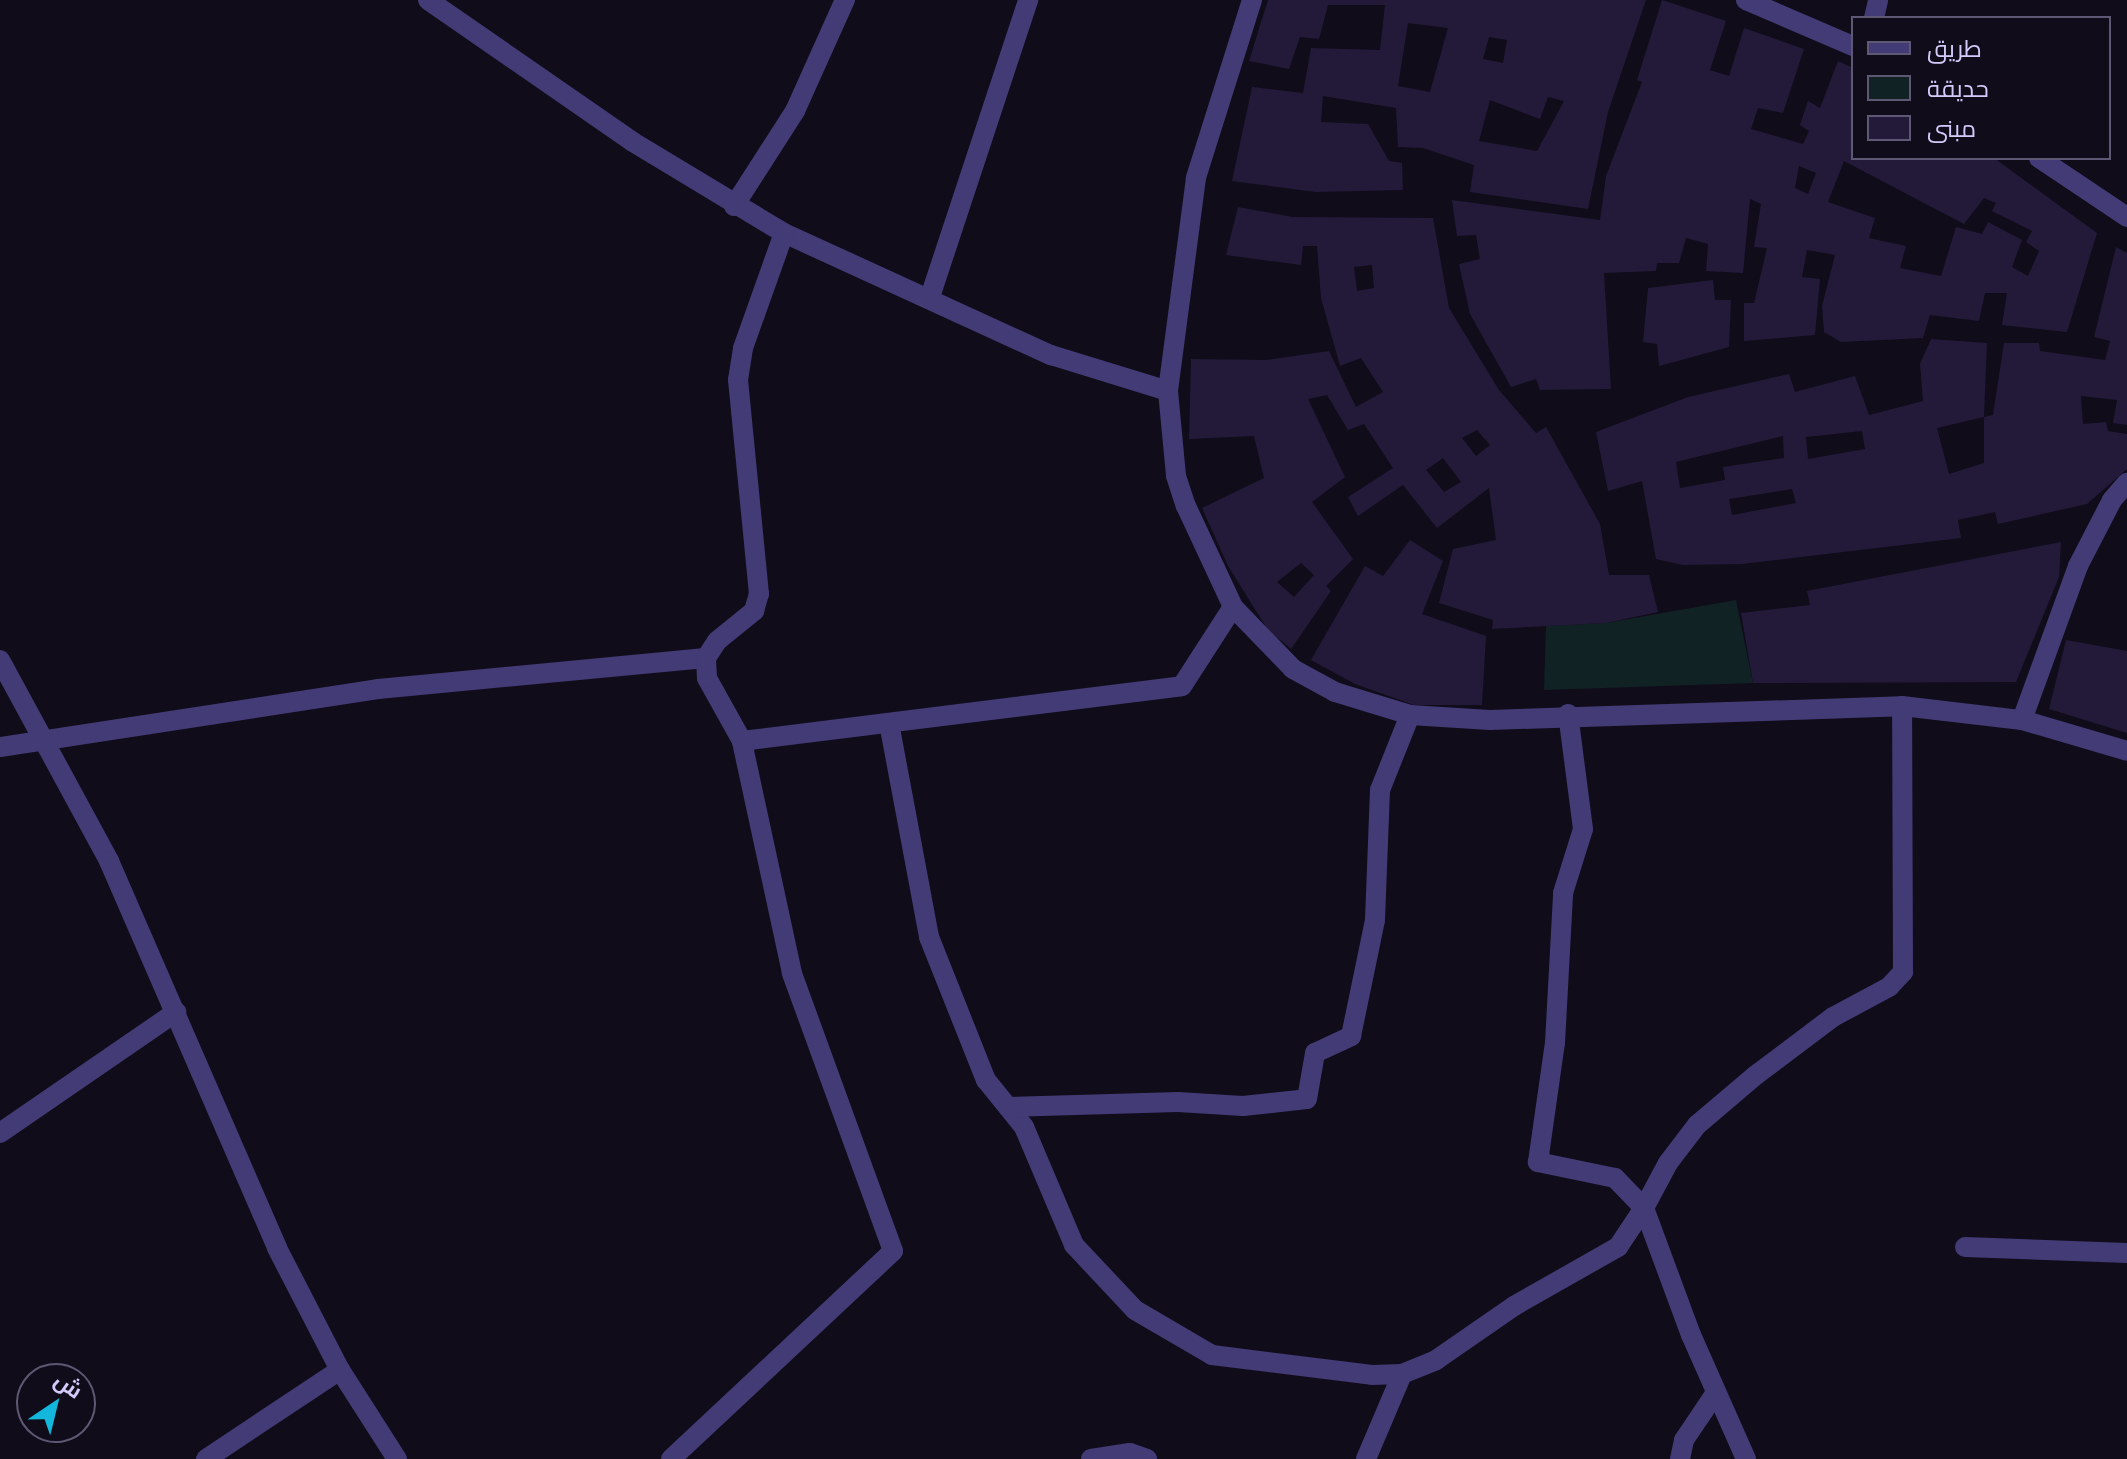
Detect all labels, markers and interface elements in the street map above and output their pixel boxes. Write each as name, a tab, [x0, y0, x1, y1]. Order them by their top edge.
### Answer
legend	[1851, 16, 2111, 160]
text: طريق	[1927, 34, 1982, 62]
text: حديقة	[1927, 74, 1989, 102]
text: مبنى	[1927, 114, 1976, 142]
north arrow	[16, 1363, 96, 1443]
text: ش	[50, 1366, 88, 1404]

